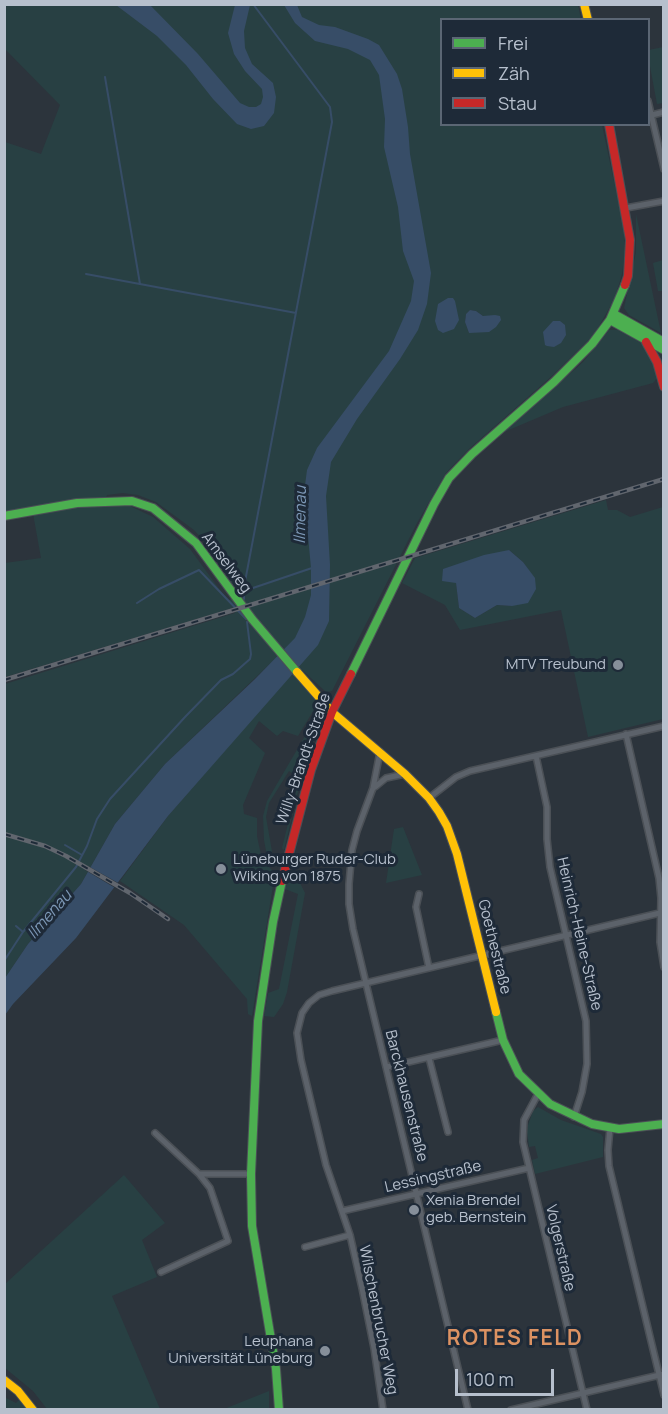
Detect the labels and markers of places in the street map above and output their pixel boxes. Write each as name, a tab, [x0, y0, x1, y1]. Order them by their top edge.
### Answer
place label: MTV Treubund	[506, 656, 606, 674]
marker: MTV Treubund	[611, 658, 625, 672]
place label: Lüneburger Ruder-Club Wiking von 1875	[233, 851, 396, 886]
marker: Lüneburger Ruder-Club Wiking von 1875	[214, 862, 228, 876]
place label: Xenia Brendel geb. Bernstein	[426, 1192, 526, 1227]
marker: Xenia Brendel geb. Bernstein	[407, 1203, 421, 1217]
place label: Leuphana Universität Lüneburg	[168, 1333, 313, 1368]
marker: Leuphana Universität Lüneburg	[318, 1344, 332, 1358]

